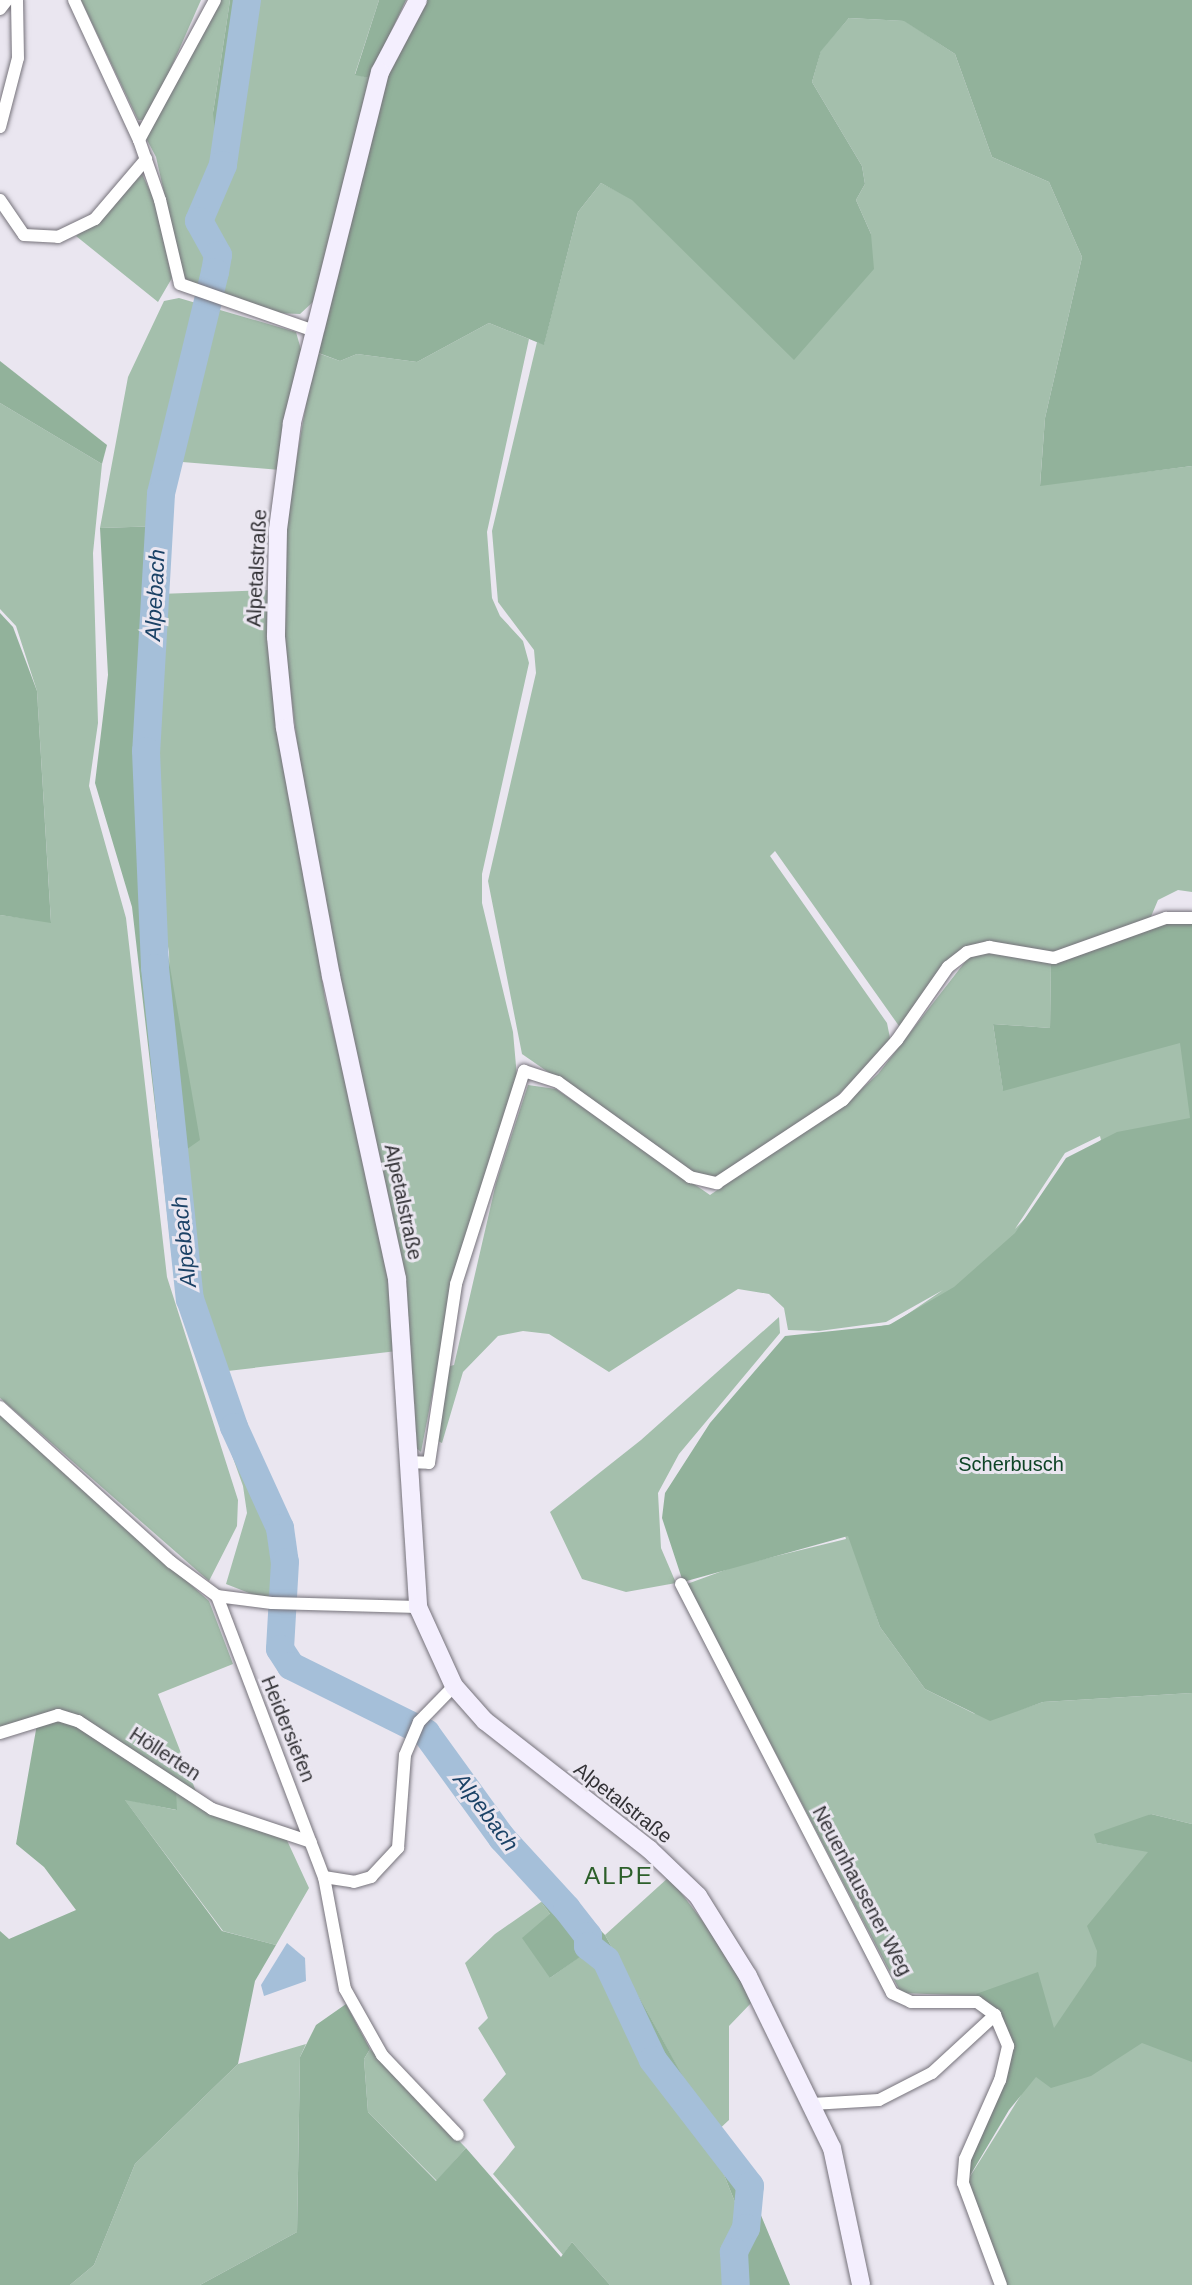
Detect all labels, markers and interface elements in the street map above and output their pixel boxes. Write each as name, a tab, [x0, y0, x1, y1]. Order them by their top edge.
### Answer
street label: Alpetalstraße	[242, 509, 272, 627]
water label: Alpebach	[139, 549, 171, 641]
street label: Alpetalstraße	[379, 1142, 427, 1262]
water label: Alpebach	[166, 1195, 202, 1289]
park label: Scherbusch	[958, 1452, 1064, 1476]
street label: Heidersiefen	[256, 1672, 320, 1786]
street label: Höllerten	[125, 1722, 205, 1786]
street label: Alpetalstraße	[569, 1757, 677, 1849]
water label: Alpebach	[448, 1767, 524, 1857]
street label: Neuenhausener Weg	[807, 1802, 917, 1980]
district label: ALPE	[584, 1862, 654, 1890]

